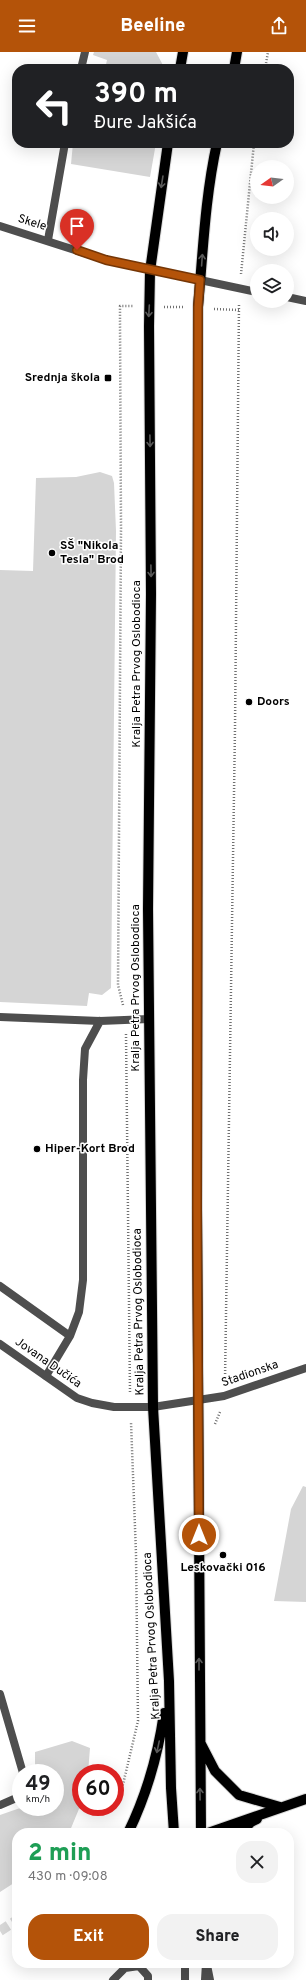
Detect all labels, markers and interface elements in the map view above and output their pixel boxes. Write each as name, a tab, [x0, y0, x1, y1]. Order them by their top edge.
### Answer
icon: menu	[16, 15, 38, 37]
text: Beeline	[120, 15, 186, 38]
icon: share	[268, 15, 290, 37]
text: 390 m	[94, 77, 178, 113]
icon: left	[28, 80, 80, 132]
text: Đure Jakšića	[94, 112, 197, 135]
north arrow	[250, 160, 294, 204]
map controls	[250, 160, 294, 308]
one-way arrow	[158, 175, 166, 188]
pin	[60, 209, 94, 250]
street label: Skele	[16, 211, 48, 235]
button: sound	[250, 212, 294, 256]
icon: arrive	[66, 215, 88, 237]
one-way arrow	[198, 254, 205, 267]
button: layers	[250, 264, 294, 308]
one-way arrow	[146, 304, 153, 317]
place label: Srednja škola	[25, 370, 100, 386]
marker: Srednja škola	[103, 373, 113, 383]
one-way arrow	[146, 434, 154, 447]
place label: SŠ "Nikola Tesla" Brod	[60, 538, 124, 568]
marker: SŠ "Nikola Tesla" Brod	[47, 548, 57, 558]
one-way arrow	[147, 564, 155, 577]
street label: Kralja Petra Prvog Oslobodioca	[129, 580, 145, 748]
place label: Doors	[257, 694, 290, 710]
marker: Doors	[244, 697, 254, 707]
street label: Kralja Petra Prvog Oslobodioca	[128, 904, 144, 1072]
place label: Hiper-Kort Brod	[45, 1141, 135, 1157]
marker: Hiper-Kort Brod	[32, 1144, 42, 1154]
street label: Kralja Petra Prvog Oslobodioca	[130, 1228, 148, 1396]
street label: Jovana Dučića	[12, 1334, 84, 1392]
street label: Stadionska	[219, 1357, 281, 1391]
position arrow	[178, 1514, 220, 1556]
marker: Leskovački 016	[218, 1550, 228, 1560]
street label: Kralja Petra Prvog Oslobodioca	[140, 1552, 164, 1720]
place label: Leskovački 016	[180, 1560, 266, 1576]
one-way arrow	[195, 1658, 203, 1671]
one-way arrow	[153, 1740, 161, 1753]
speed limit sign: 60	[72, 1764, 124, 1816]
text: 49	[25, 1772, 51, 1798]
one-way arrow	[196, 1788, 204, 1801]
text: km/h	[26, 1793, 50, 1806]
text: 2 min	[28, 1839, 92, 1869]
button: close	[236, 1841, 278, 1883]
text: 430 m · 09:08	[28, 1869, 108, 1885]
button: Exit	[28, 1914, 149, 1960]
button: Share	[157, 1914, 278, 1960]

